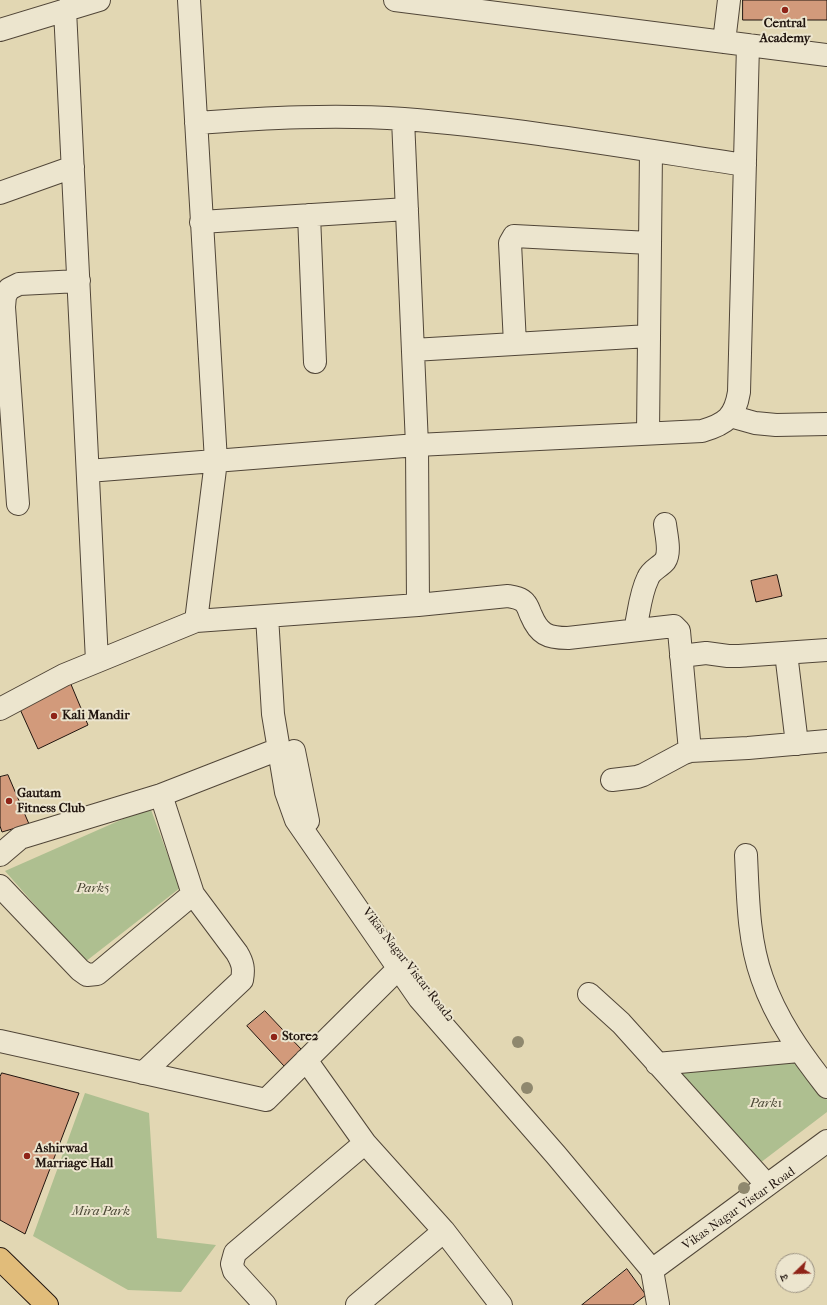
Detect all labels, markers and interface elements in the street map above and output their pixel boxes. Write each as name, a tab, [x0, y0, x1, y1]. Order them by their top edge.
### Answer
marker: Central Academy	[780, 5, 790, 15]
place label: Central Academy	[759, 16, 811, 47]
place label: Kali Mandir	[62, 708, 130, 724]
marker: Kali Mandir	[49, 711, 59, 721]
place label: Gautam Fitness Club	[17, 786, 85, 817]
marker: Gautam Fitness Club	[4, 796, 14, 806]
park label: Park5	[76, 881, 110, 897]
street label: Vikas Nagar Vistar Road2	[358, 905, 458, 1025]
place label: Store2	[282, 1029, 318, 1045]
marker: Store2	[269, 1032, 279, 1042]
park label: Park1	[750, 1096, 782, 1112]
place label: Ashirwad Marriage Hall	[35, 1141, 113, 1172]
marker: Ashirwad Marriage Hall	[22, 1151, 32, 1161]
street label: Vikas Nagar Vistar Road	[679, 1164, 799, 1254]
park label: Mira Park	[72, 1204, 130, 1220]
north arrow	[775, 1253, 815, 1293]
text: उ	[777, 1272, 791, 1283]

